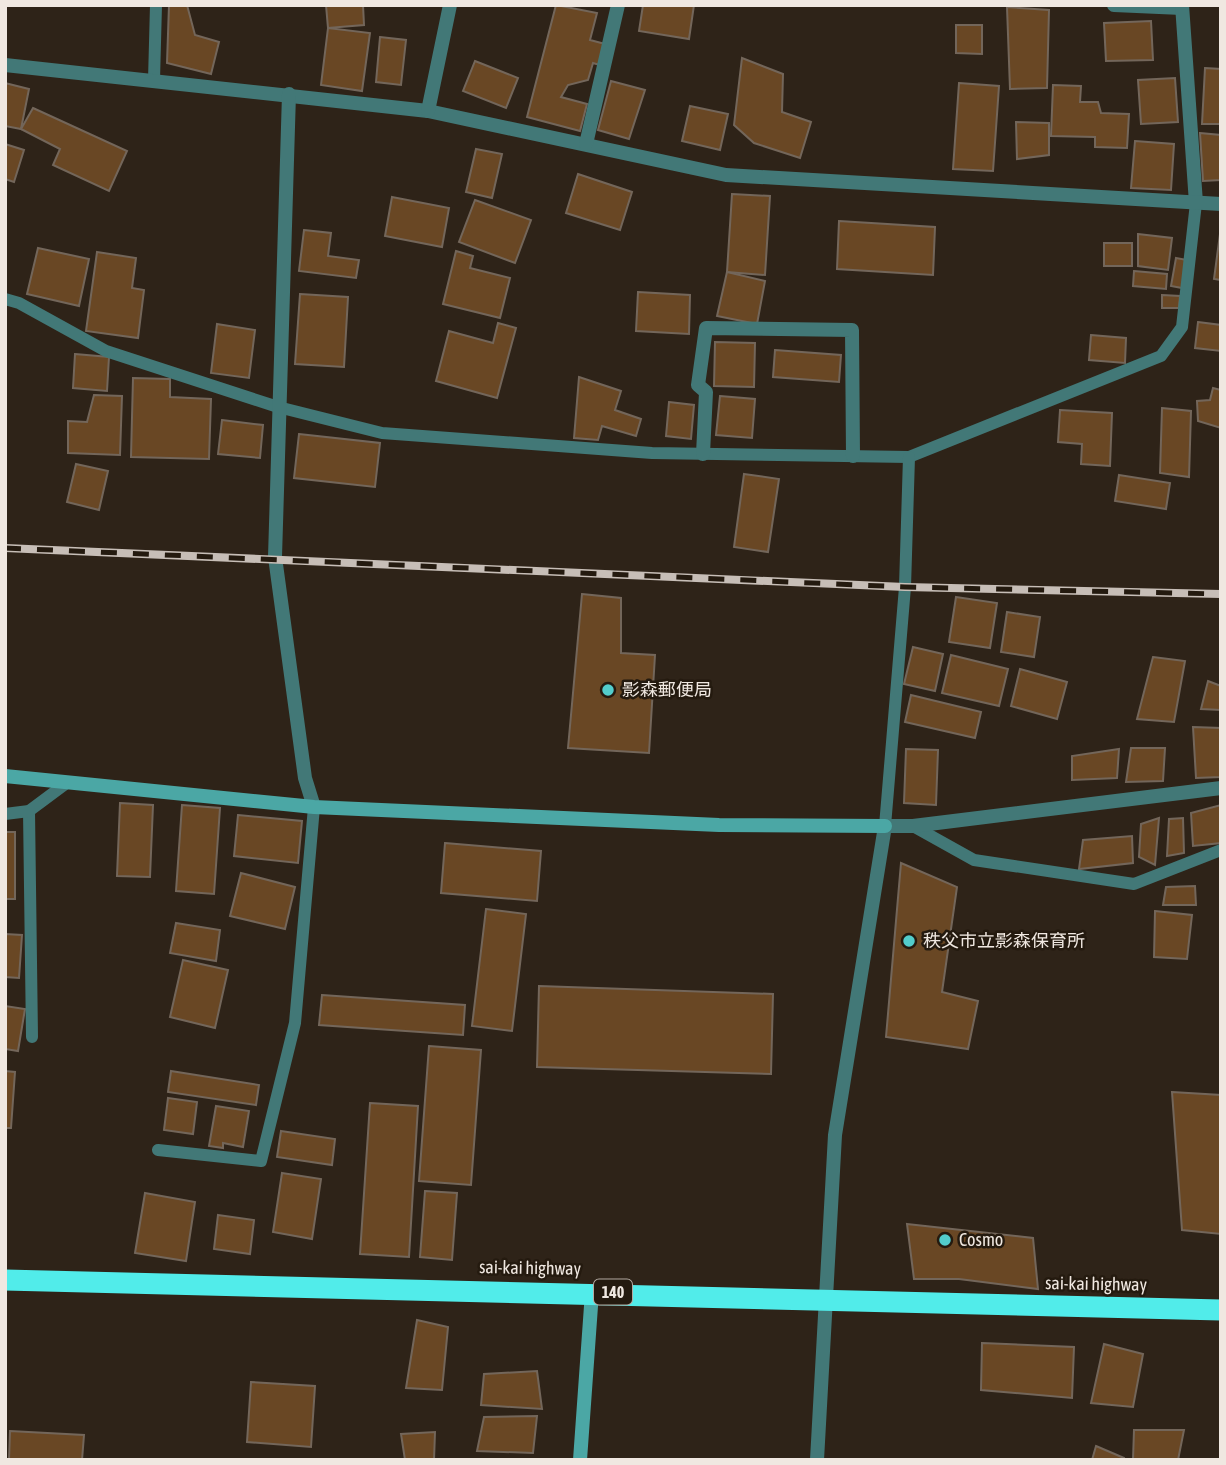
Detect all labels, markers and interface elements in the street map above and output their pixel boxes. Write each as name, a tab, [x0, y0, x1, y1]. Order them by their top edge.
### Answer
place label: 影森郵便局	[622, 679, 712, 700]
marker: 影森郵便局	[600, 682, 616, 698]
place label: 秩父市立影森保育所	[923, 930, 1085, 951]
marker: 秩父市立影森保育所	[901, 933, 917, 949]
place label: Cosmo	[959, 1229, 1003, 1250]
marker: Cosmo	[937, 1232, 953, 1248]
street label: sai-kai highway	[479, 1256, 581, 1279]
street label: sai-kai highway	[1045, 1272, 1147, 1295]
road number: 140	[594, 1280, 632, 1304]

